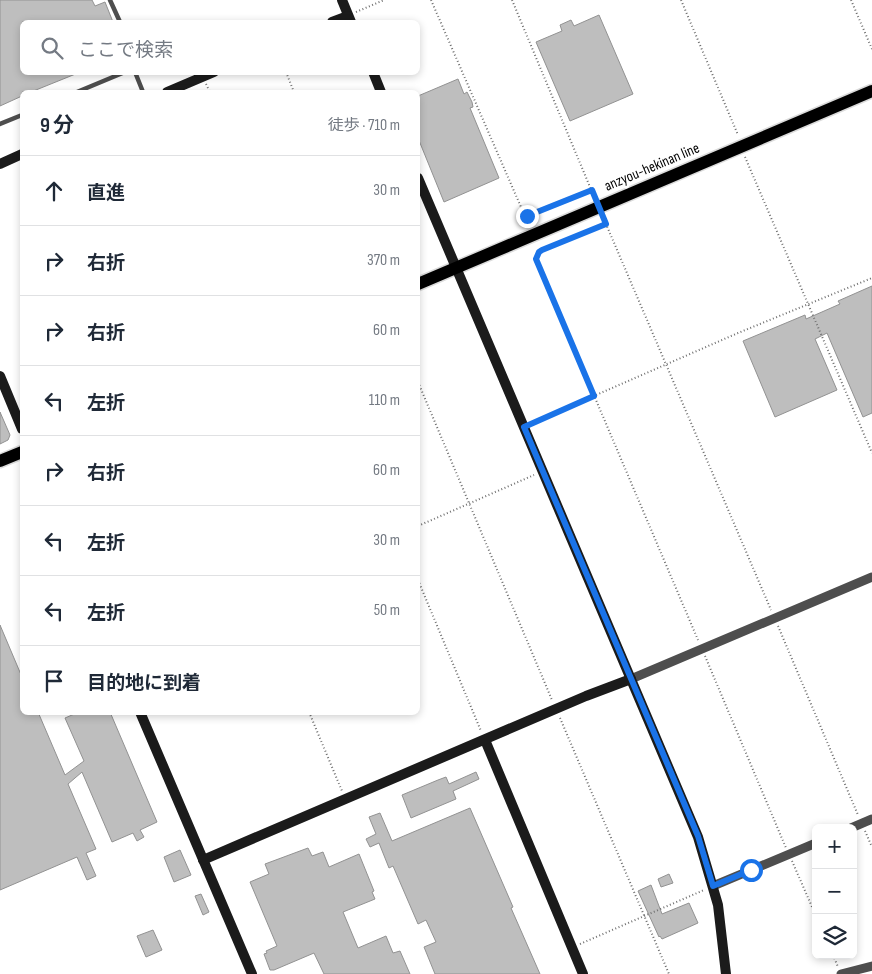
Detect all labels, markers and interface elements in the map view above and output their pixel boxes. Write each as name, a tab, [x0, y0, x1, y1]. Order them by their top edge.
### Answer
search box	[20, 20, 420, 75]
icon: search	[38, 34, 66, 62]
text: ここで検索	[78, 39, 173, 62]
text: 9 分	[40, 113, 74, 138]
text: 徒歩 · 710 m	[328, 116, 400, 135]
street label: anzyou-hekinan line	[602, 138, 702, 196]
icon: ahead	[40, 177, 68, 205]
text: 30 m	[373, 181, 400, 200]
text: 直進	[87, 182, 125, 205]
route end	[516, 205, 539, 228]
icon: right	[40, 247, 68, 275]
text: 370 m	[367, 251, 400, 270]
text: 右折	[87, 252, 125, 275]
icon: right	[40, 317, 68, 345]
text: 60 m	[373, 321, 400, 340]
text: 右折	[87, 322, 125, 345]
icon: left	[40, 387, 68, 415]
text: 110 m	[369, 391, 400, 410]
text: 左折	[87, 392, 125, 415]
icon: right	[40, 457, 68, 485]
text: 60 m	[373, 461, 400, 480]
text: 右折	[87, 462, 125, 485]
icon: left	[40, 527, 68, 555]
text: 30 m	[373, 531, 400, 550]
text: 左折	[87, 532, 125, 555]
icon: left	[40, 597, 68, 625]
text: 50 m	[374, 601, 400, 620]
text: 左折	[87, 602, 125, 625]
icon: arrive	[40, 667, 68, 695]
text: 目的地に到着	[87, 672, 201, 695]
map controls	[812, 824, 857, 959]
button: +	[812, 824, 857, 869]
route start	[740, 859, 763, 882]
button: −	[812, 869, 857, 914]
button: layers	[812, 914, 857, 959]

